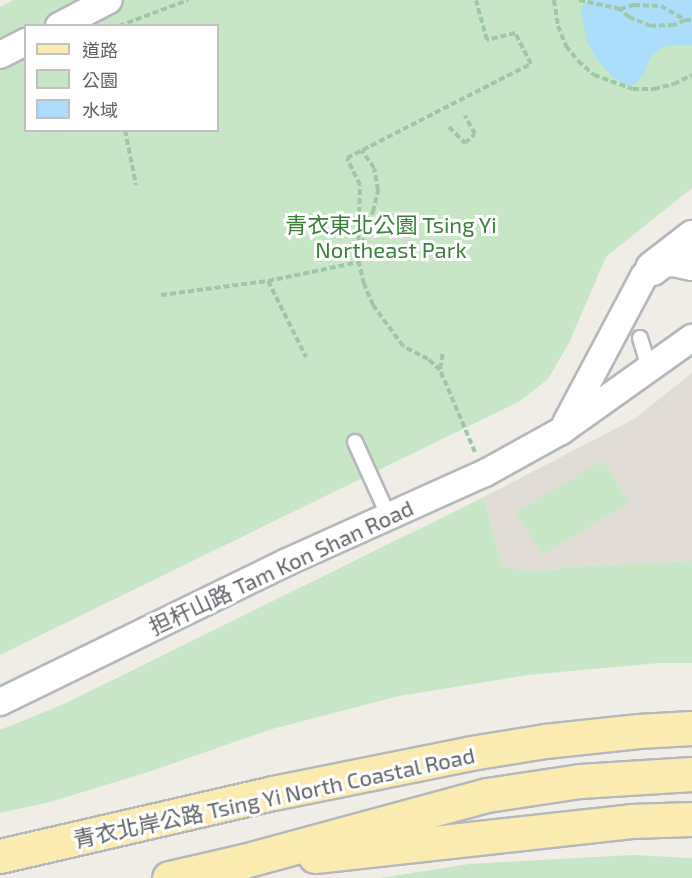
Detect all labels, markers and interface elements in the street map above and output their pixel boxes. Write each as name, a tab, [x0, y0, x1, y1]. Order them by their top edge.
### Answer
legend	[24, 24, 219, 132]
text: 道路	[82, 39, 118, 61]
text: 公園	[82, 69, 118, 91]
text: 水域	[82, 99, 118, 121]
park label: 青衣東北公園 Tsing Yi Northeast Park	[285, 211, 497, 262]
street label: 担杆山路 Tam Kon Shan Road	[145, 494, 417, 640]
street label: 青衣北岸公路 Tsing Yi North Coastal Road	[70, 741, 478, 853]

